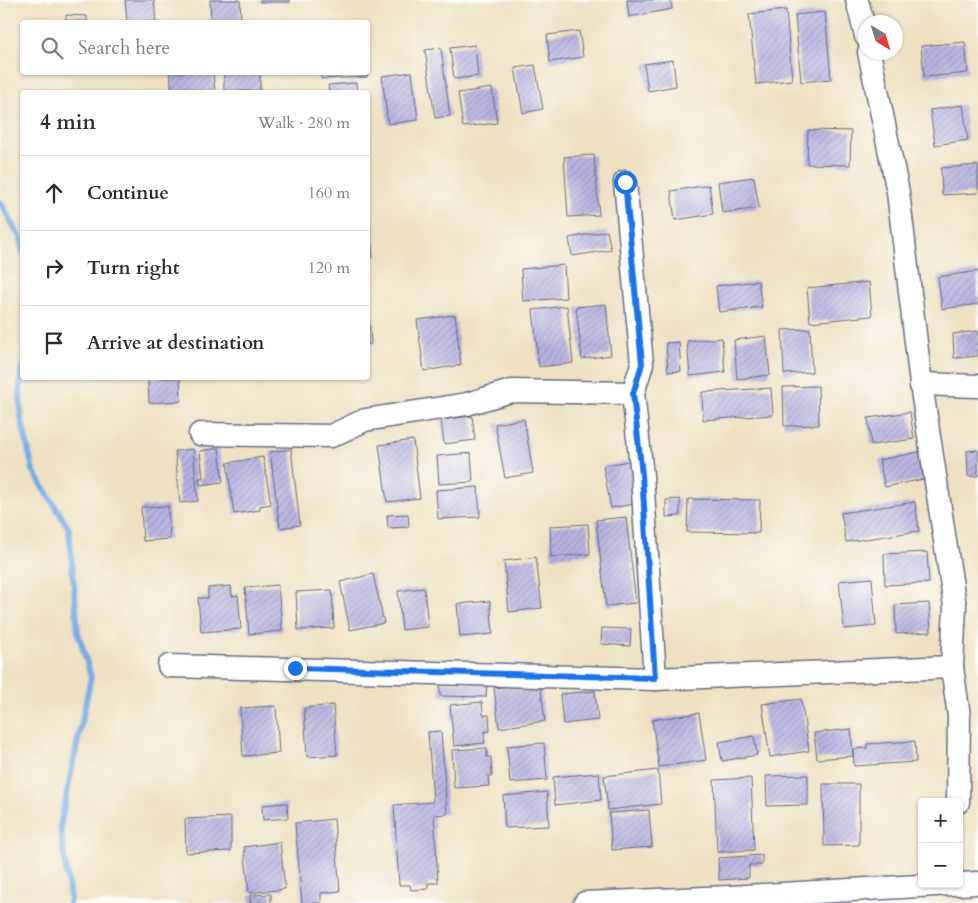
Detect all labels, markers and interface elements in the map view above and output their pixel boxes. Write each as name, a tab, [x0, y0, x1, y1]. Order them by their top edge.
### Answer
north arrow	[858, 15, 903, 60]
search box	[20, 20, 370, 75]
icon: search	[38, 34, 66, 62]
text: Search here	[78, 35, 170, 61]
text: 4 min	[40, 108, 96, 137]
text: Walk · 280 m	[258, 112, 350, 134]
route start	[614, 171, 637, 194]
icon: ahead	[40, 179, 68, 207]
text: Continue	[87, 180, 169, 206]
text: 160 m	[308, 182, 350, 204]
icon: right	[40, 254, 68, 282]
text: Turn right	[87, 255, 179, 281]
text: 120 m	[308, 257, 350, 279]
icon: arrive	[40, 329, 68, 357]
text: Arrive at destination	[87, 330, 264, 356]
route end	[284, 657, 307, 680]
map controls	[918, 798, 963, 888]
button: +	[918, 798, 963, 843]
button: −	[918, 843, 963, 888]

